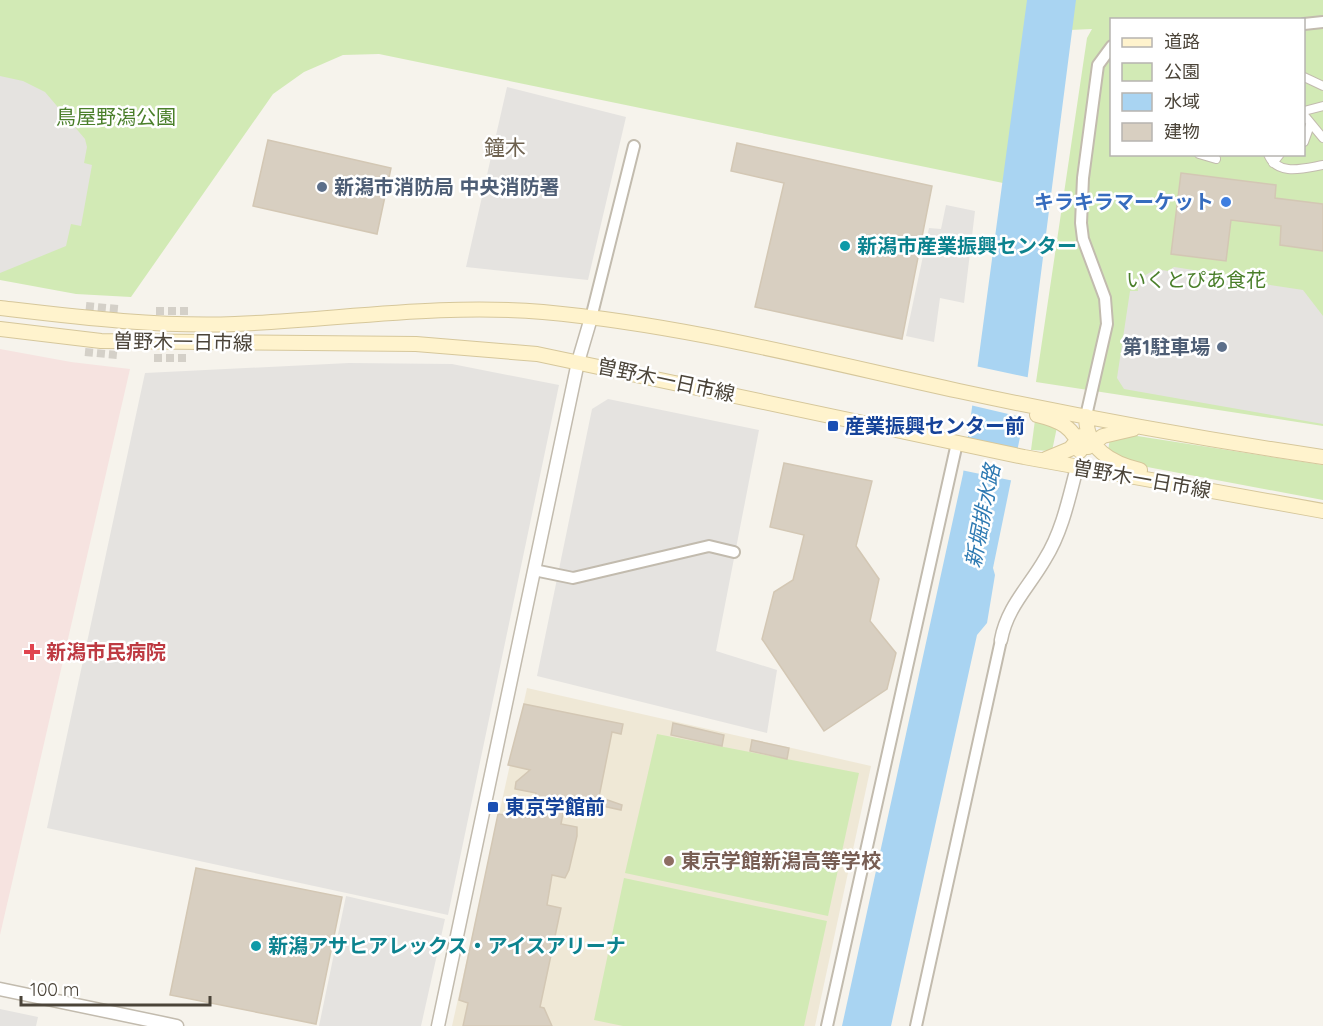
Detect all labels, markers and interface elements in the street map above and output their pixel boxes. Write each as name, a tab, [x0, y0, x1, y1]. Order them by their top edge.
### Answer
legend	[1110, 18, 1305, 156]
text: 道路	[1164, 30, 1200, 53]
text: 公園	[1164, 60, 1200, 83]
text: 水域	[1164, 90, 1200, 113]
park label: 鳥屋野潟公園	[56, 104, 176, 129]
text: 建物	[1164, 120, 1200, 143]
district label: 鐘木	[484, 134, 526, 160]
place label: 新潟市消防局 中央消防署	[334, 174, 560, 199]
marker: 新潟市消防局 中央消防署	[315, 180, 329, 194]
place label: キラキラマーケット	[1034, 189, 1214, 214]
marker: キラキラマーケット	[1219, 195, 1233, 209]
place label: 新潟市産業振興センター	[857, 233, 1077, 258]
marker: 新潟市産業振興センター	[838, 239, 852, 253]
park label: いくとぴあ食花	[1126, 267, 1266, 292]
street label: 曽野木一日市線	[113, 328, 253, 355]
place label: 第1駐車場	[1122, 334, 1210, 359]
marker: 第1駐車場	[1215, 340, 1229, 354]
street label: 曽野木一日市線	[595, 353, 737, 406]
place label: 産業振興センター前	[845, 413, 1025, 438]
marker: 産業振興センター前	[826, 419, 840, 433]
street label: 曽野木一日市線	[1071, 454, 1213, 503]
water label: 新堀排水路	[959, 460, 1005, 570]
place label: 新潟市民病院	[46, 639, 166, 664]
marker: 新潟市民病院	[23, 643, 41, 661]
place label: 東京学館前	[505, 794, 605, 819]
marker: 東京学館前	[486, 800, 500, 814]
place label: 東京学館新潟高等学校	[681, 848, 881, 873]
marker: 東京学館新潟高等学校	[662, 854, 676, 868]
place label: 新潟アサヒアレックス・アイスアリーナ	[268, 933, 626, 958]
marker: 新潟アサヒアレックス・アイスアリーナ	[249, 939, 263, 953]
scale bar	[21, 969, 210, 1007]
text: 100 m	[30, 978, 79, 1001]

